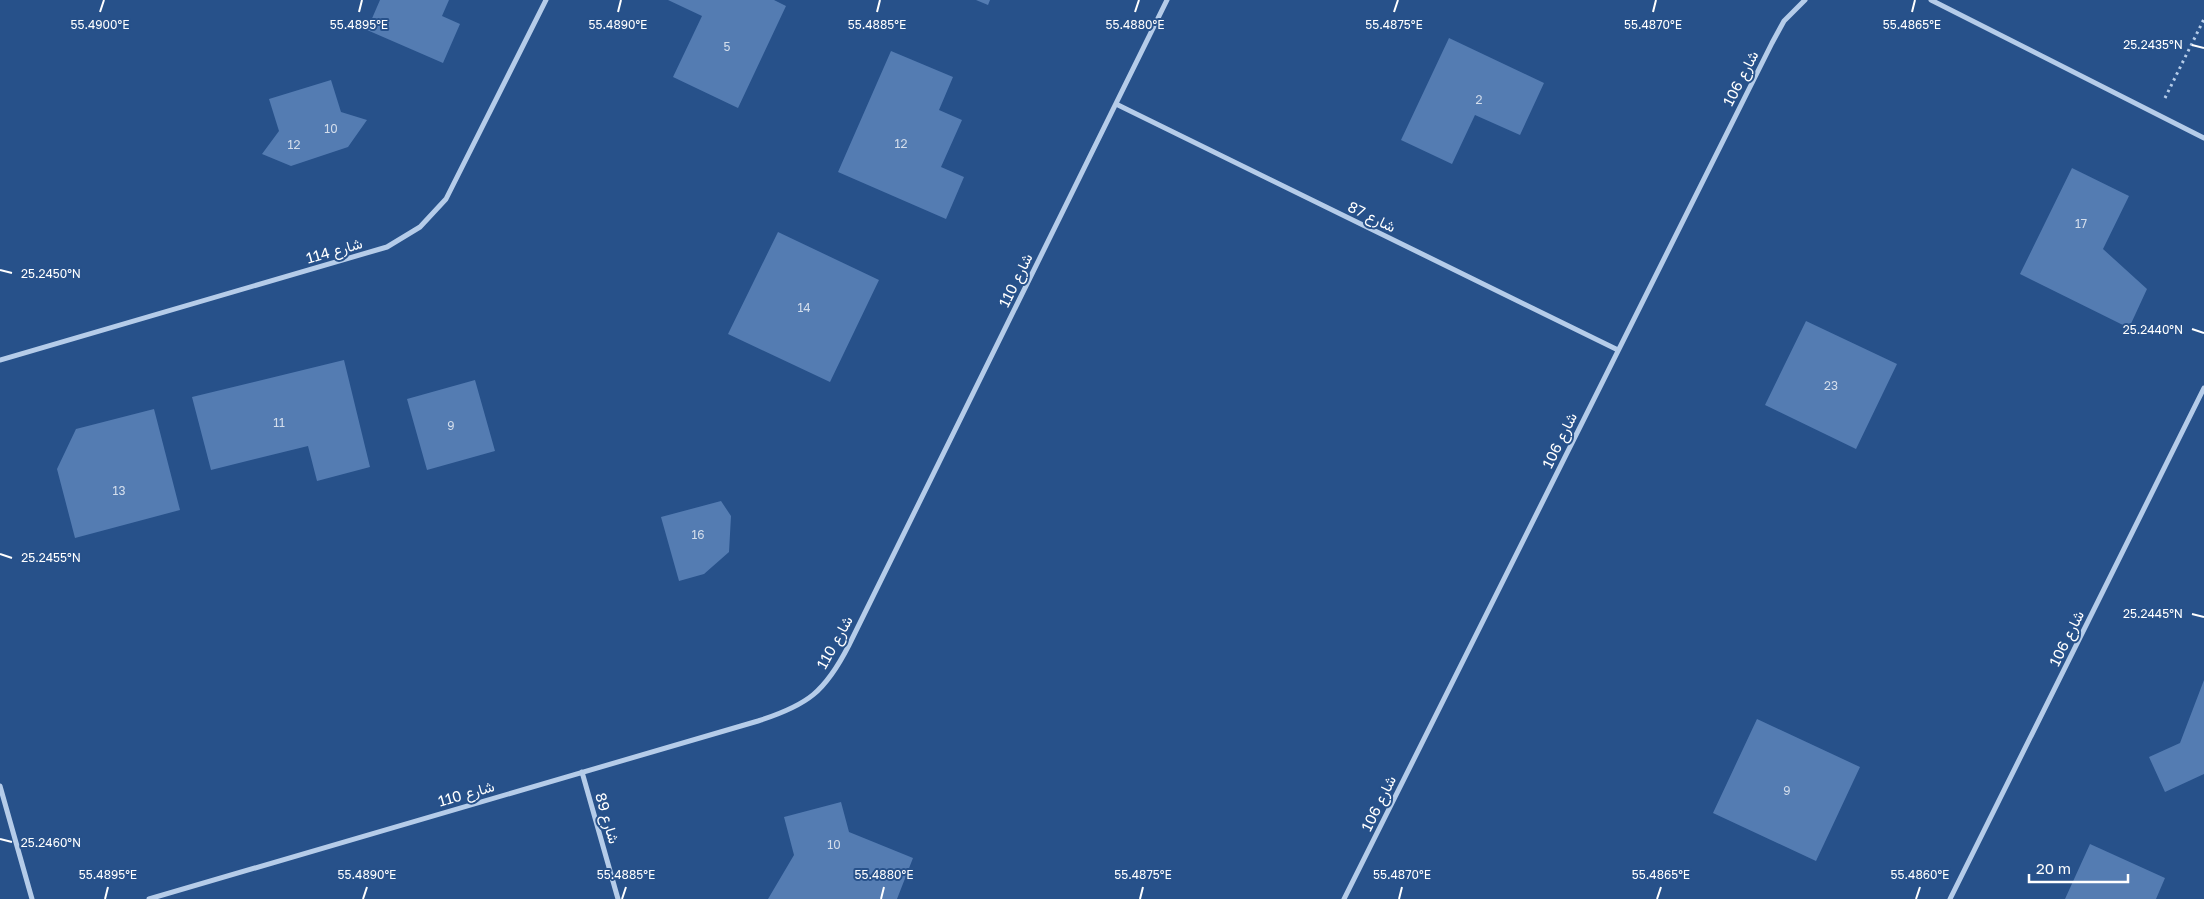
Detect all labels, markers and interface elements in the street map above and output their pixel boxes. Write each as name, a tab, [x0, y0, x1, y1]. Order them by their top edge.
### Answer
text: 55.4900°E	[71, 17, 129, 32]
text: 55.4895°E	[330, 17, 388, 32]
text: 55.4890°E	[589, 17, 647, 32]
text: 55.4885°E	[848, 17, 906, 32]
text: 55.4880°E	[1106, 17, 1164, 32]
text: 55.4875°E	[1365, 17, 1423, 32]
text: 55.4870°E	[1624, 17, 1682, 32]
text: 55.4865°E	[1883, 17, 1941, 32]
text: 25.2435°N	[2123, 37, 2183, 52]
house number: 5	[724, 39, 731, 54]
street label: شارع 106	[1718, 47, 1764, 110]
house number: 2	[1476, 92, 1483, 107]
house number: 10	[324, 121, 338, 136]
house number: 12	[895, 136, 907, 151]
house number: 12	[288, 137, 300, 152]
street label: شارع 87	[1344, 197, 1399, 238]
house number: 17	[2075, 216, 2087, 231]
street label: شارع 114	[304, 233, 365, 269]
street label: شارع 110	[994, 250, 1039, 311]
text: 25.2450°N	[21, 266, 81, 281]
house number: 14	[797, 300, 811, 315]
text: 25.2440°N	[2123, 322, 2183, 337]
house number: 23	[1824, 378, 1838, 393]
street label: شارع 106	[1538, 409, 1583, 472]
house number: 11	[273, 415, 285, 430]
house number: 9	[447, 418, 455, 433]
house number: 13	[113, 483, 125, 498]
house number: 16	[691, 527, 705, 542]
text: 25.2455°N	[21, 550, 81, 565]
text: 25.2445°N	[2123, 606, 2183, 621]
street label: شارع 106	[2045, 607, 2090, 670]
street label: شارع 110	[812, 612, 859, 673]
street label: شارع 106	[1357, 772, 1402, 835]
street label: شارع 110	[436, 776, 497, 812]
house number: 9	[1783, 783, 1791, 798]
street label: شارع 89	[589, 790, 624, 847]
text: 25.2460°N	[21, 835, 81, 850]
house number: 10	[827, 837, 841, 852]
scale bar	[2029, 852, 2128, 884]
text: 20 m	[2036, 859, 2071, 877]
text: 55.4895°E	[79, 867, 137, 882]
text: 55.4890°E	[338, 867, 396, 882]
text: 55.4885°E	[597, 867, 655, 882]
text: 55.4880°E	[855, 867, 913, 882]
text: 55.4875°E	[1114, 867, 1172, 882]
text: 55.4870°E	[1373, 867, 1431, 882]
text: 55.4865°E	[1632, 867, 1690, 882]
text: 55.4860°E	[1891, 867, 1949, 882]

